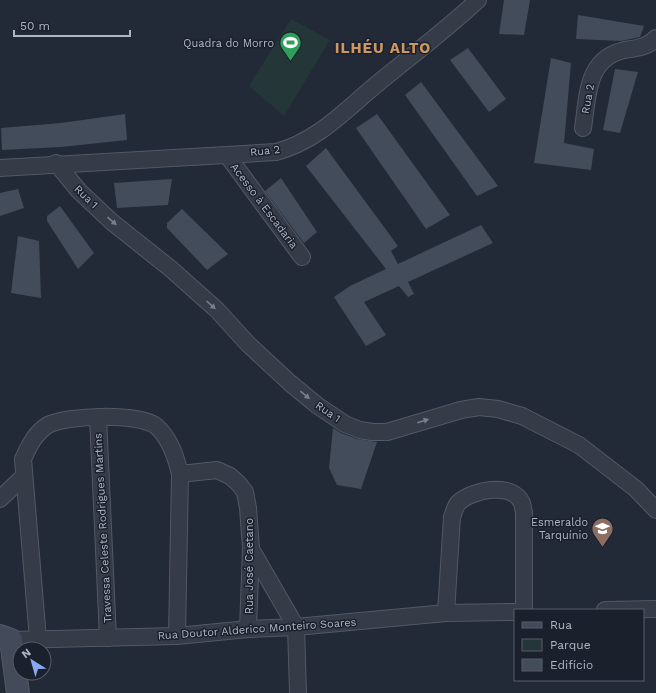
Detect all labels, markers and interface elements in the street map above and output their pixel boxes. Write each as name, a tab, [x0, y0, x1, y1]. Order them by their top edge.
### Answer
scale bar	[14, 12, 130, 38]
text: 50 m	[20, 19, 50, 33]
sports icon: Quadra do Morro	[277, 30, 303, 63]
place label: Quadra do Morro	[183, 37, 274, 50]
district label: ILHÉU ALTO	[335, 39, 431, 57]
street label: Rua 2	[579, 83, 597, 115]
street label: Rua 2	[249, 143, 281, 159]
street label: Acesso à Escadaria	[228, 161, 300, 251]
street label: Rua 1	[71, 183, 101, 211]
one-way arrow	[107, 217, 118, 226]
one-way arrow	[207, 300, 216, 309]
one-way arrow	[300, 391, 310, 400]
street label: Rua 1	[313, 399, 343, 425]
one-way arrow	[417, 418, 429, 424]
street label: Travessa Celeste Rodrigues Martins	[92, 433, 114, 623]
school or university icon: Esmeraldo Tarquínio	[590, 515, 616, 548]
place label: Esmeraldo Tarquínio	[531, 516, 588, 542]
street label: Rua José Caetano	[243, 518, 256, 614]
legend	[514, 609, 644, 681]
street label: Rua Doutor Alderico Monteiro Soares	[157, 616, 357, 642]
text: Rua	[550, 618, 572, 632]
text: Parque	[550, 638, 591, 652]
north arrow	[12, 641, 52, 681]
text: N	[19, 646, 33, 661]
text: Edifício	[550, 658, 593, 672]

